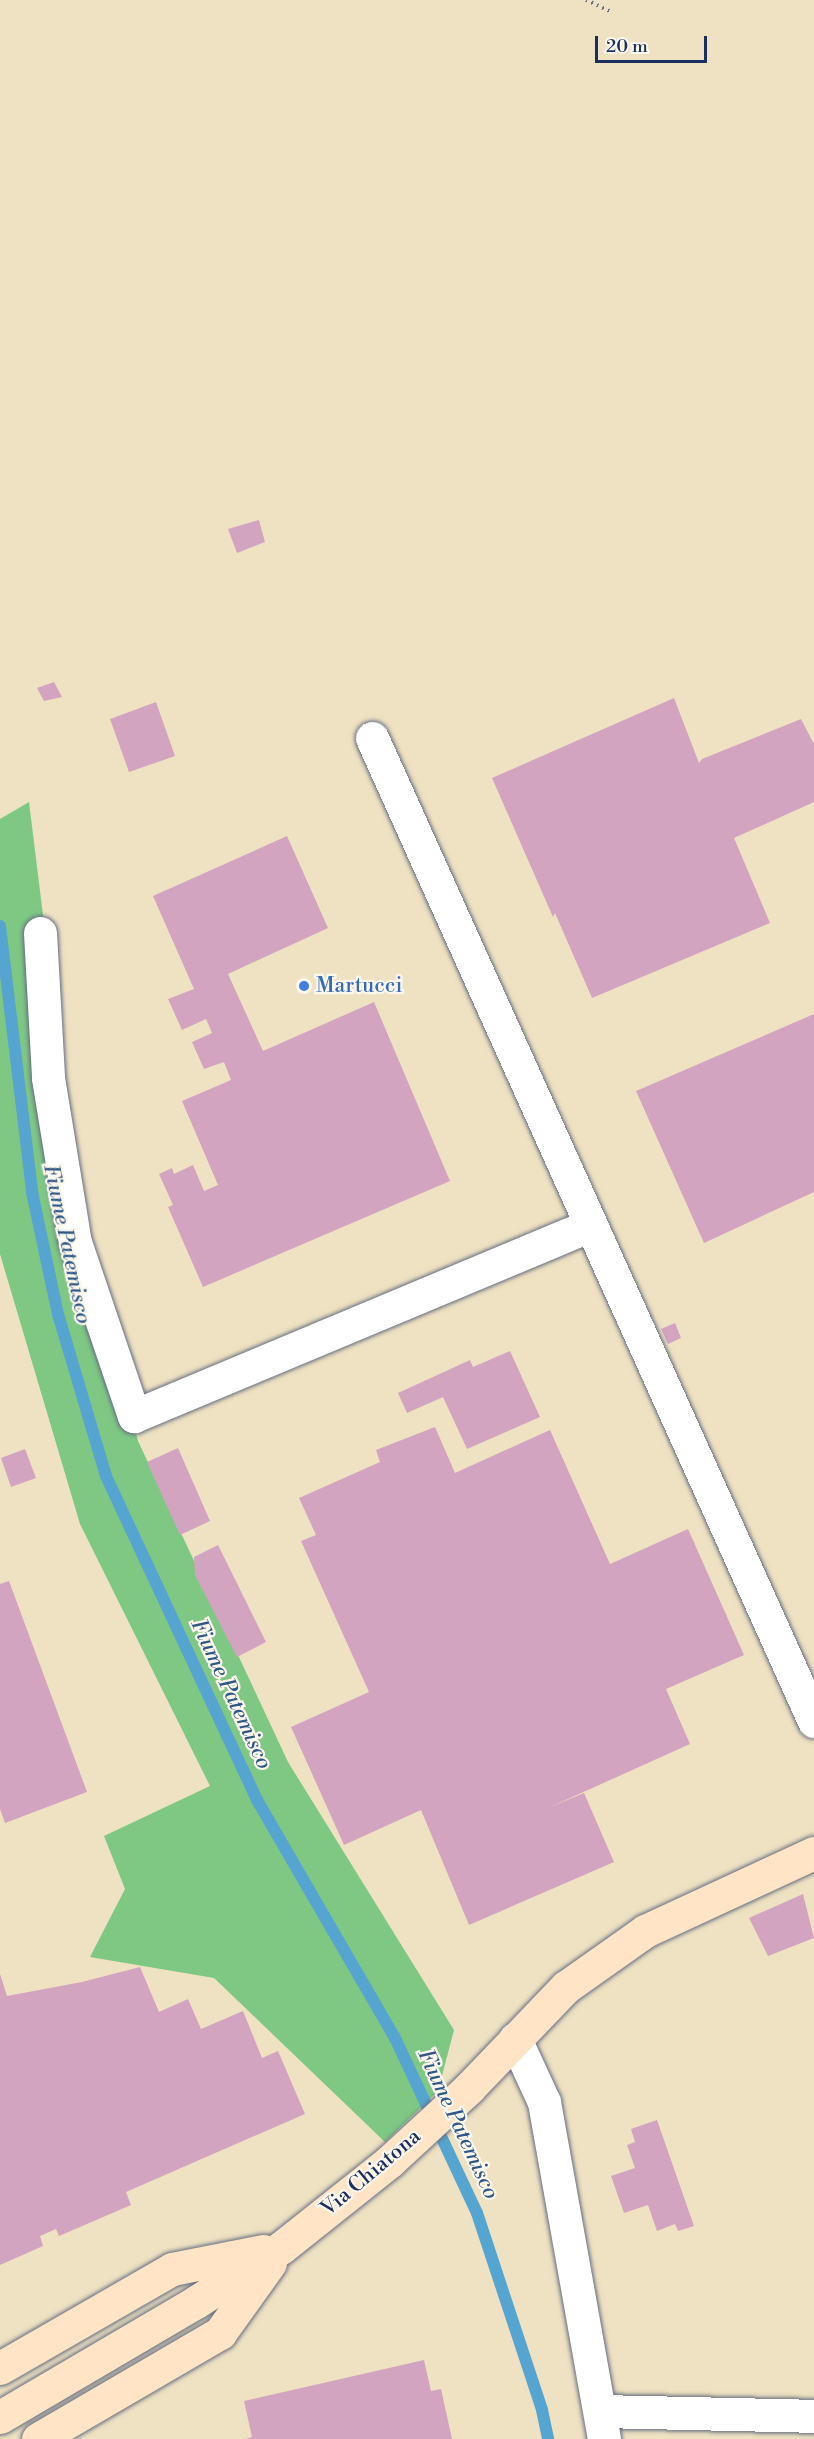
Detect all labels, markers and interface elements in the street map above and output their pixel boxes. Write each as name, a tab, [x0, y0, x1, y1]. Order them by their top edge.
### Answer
scale bar	[598, 24, 710, 62]
text: 20 m	[606, 35, 648, 58]
place label: Martucci	[316, 973, 402, 999]
marker: Martucci	[297, 979, 311, 993]
water label: Fiume Patemisco	[37, 1162, 97, 1326]
water label: Fiume Patemisco	[185, 1615, 277, 1773]
water label: Fiume Patemisco	[412, 2045, 504, 2203]
street label: Via Chiatona	[316, 2124, 426, 2222]

